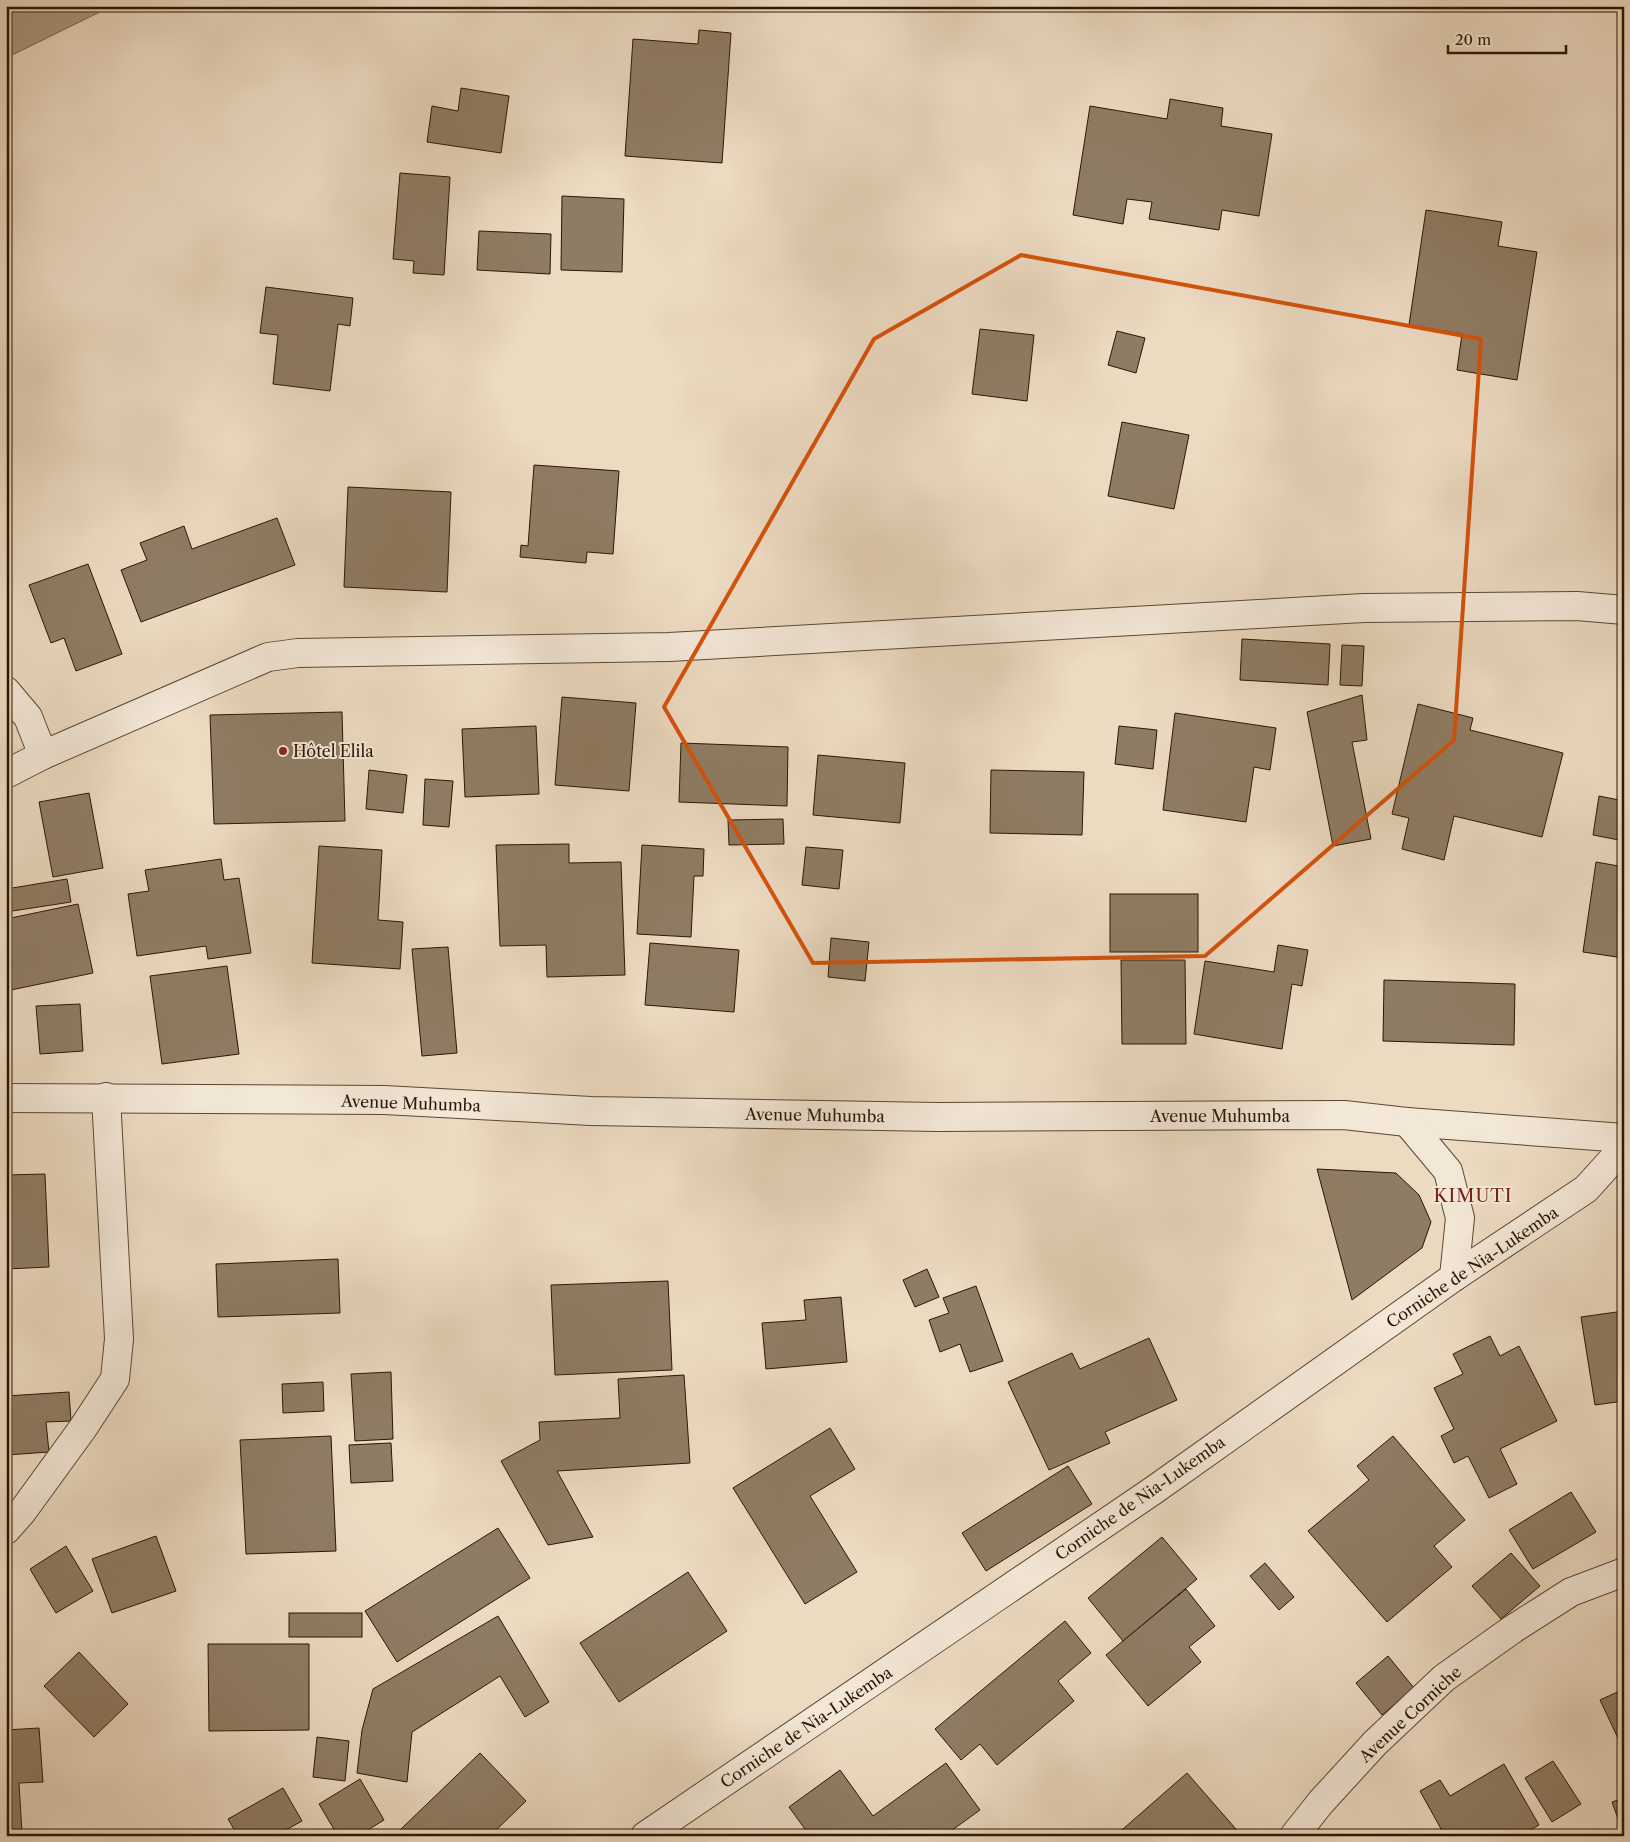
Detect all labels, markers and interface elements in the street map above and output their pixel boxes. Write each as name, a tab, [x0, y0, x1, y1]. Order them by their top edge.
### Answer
scale bar	[1448, 22, 1565, 54]
text: 20 m	[1455, 30, 1491, 49]
place label: Hôtel Elila	[293, 741, 374, 761]
marker: Hôtel Elila	[277, 745, 289, 757]
street label: Avenue Muhumba	[340, 1091, 482, 1115]
street label: Avenue Muhumba	[744, 1104, 886, 1126]
street label: Avenue Muhumba	[1149, 1106, 1290, 1126]
district label: KIMUTI	[1433, 1185, 1513, 1207]
street label: Corniche de Nia-Lukemba	[1382, 1202, 1562, 1332]
street label: Corniche de Nia-Lukemba	[1051, 1431, 1229, 1564]
street label: Corniche de Nia-Lukemba	[716, 1662, 896, 1792]
street label: Avenue Corniche	[1354, 1662, 1465, 1767]

